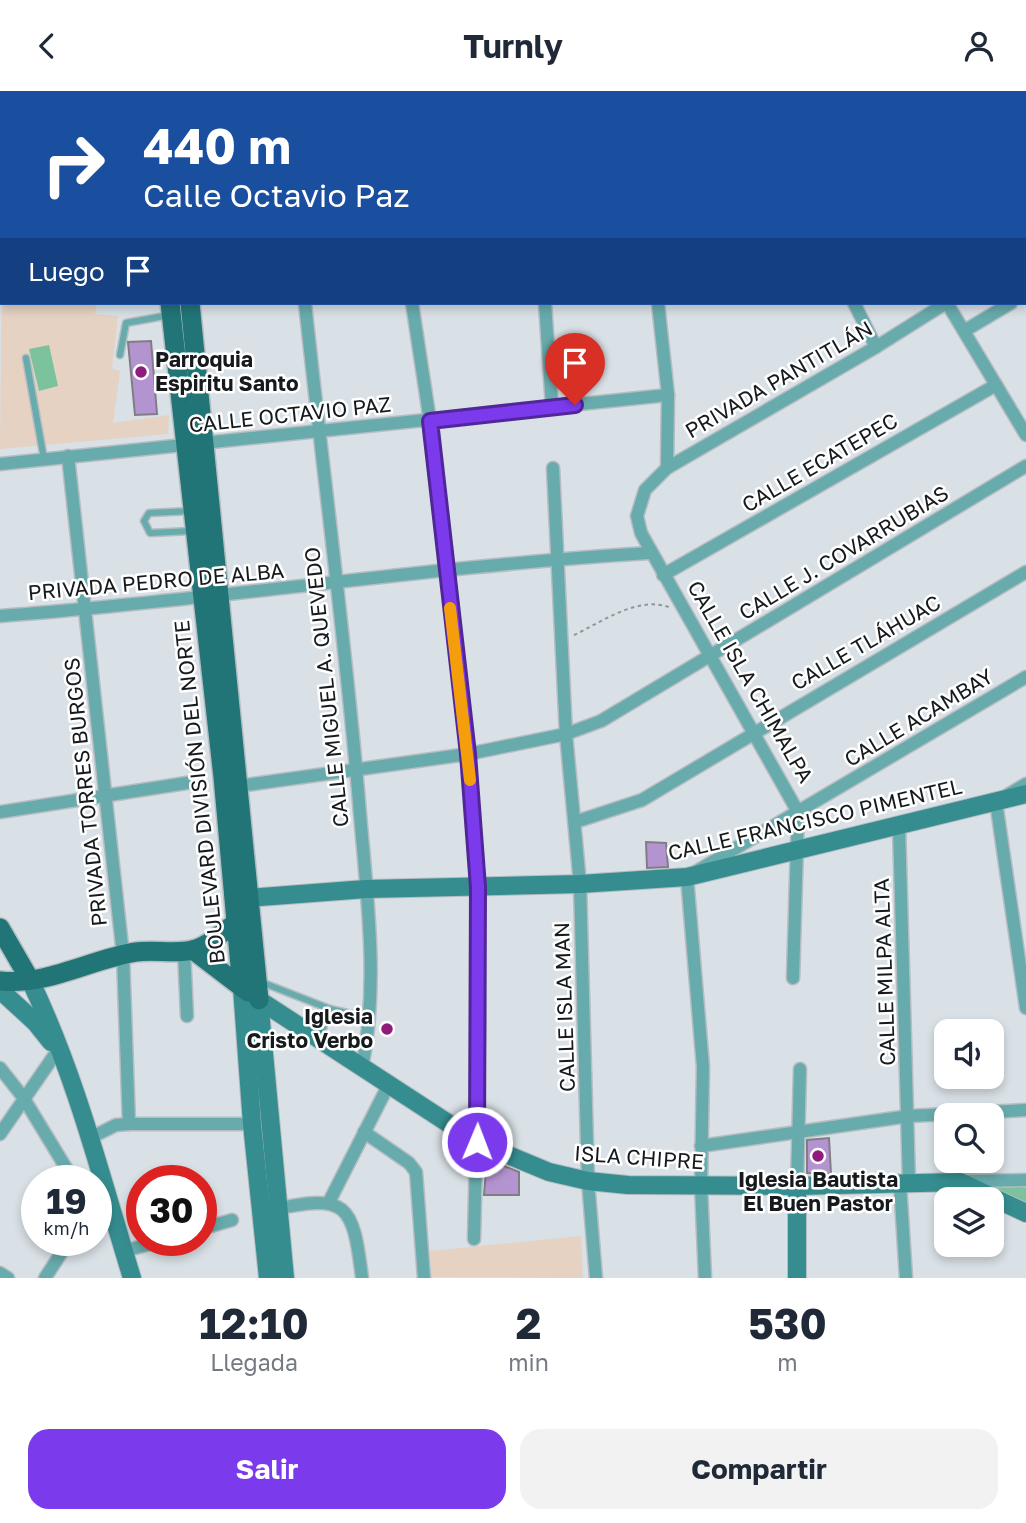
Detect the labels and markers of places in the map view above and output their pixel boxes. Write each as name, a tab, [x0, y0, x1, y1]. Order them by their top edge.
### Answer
pin	[545, 333, 605, 405]
place label: Parroquia Espiritu Santo	[155, 346, 299, 396]
marker: Parroquia Espiritu Santo	[133, 364, 149, 380]
place label: Iglesia Cristo Verbo	[247, 1003, 373, 1053]
marker: Iglesia Cristo Verbo	[379, 1021, 395, 1037]
marker: Iglesia Bautista El Buen Pastor	[810, 1148, 826, 1164]
place label: Iglesia Bautista El Buen Pastor	[738, 1166, 898, 1216]

